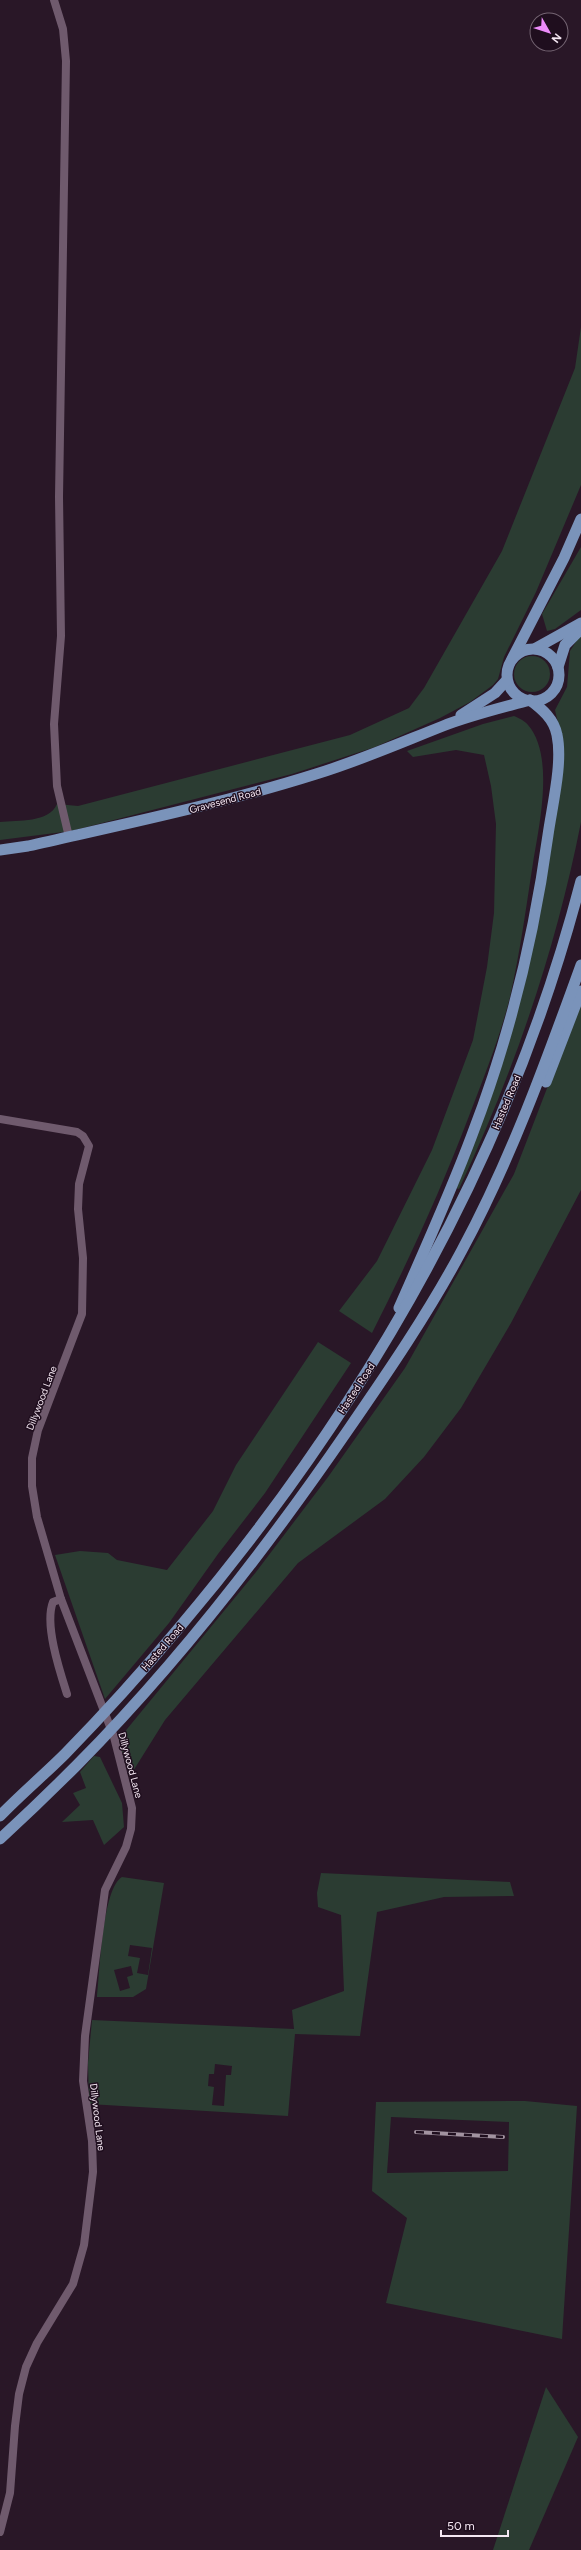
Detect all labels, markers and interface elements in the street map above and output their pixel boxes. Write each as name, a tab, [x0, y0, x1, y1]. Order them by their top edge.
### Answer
north arrow	[529, 12, 569, 52]
text: N	[549, 31, 564, 45]
street label: Gravesend Road	[188, 785, 262, 816]
street label: Hasted Road	[489, 1073, 524, 1131]
street label: Hasted Road	[335, 1360, 378, 1416]
street label: Dillywood Lane	[23, 1364, 60, 1432]
street label: Hasted Road	[138, 1621, 186, 1673]
street label: Dillywood Lane	[115, 1731, 146, 1800]
street label: Dillywood Lane	[87, 2083, 108, 2152]
scale bar	[441, 2512, 508, 2538]
text: 50 m	[447, 2519, 475, 2533]

